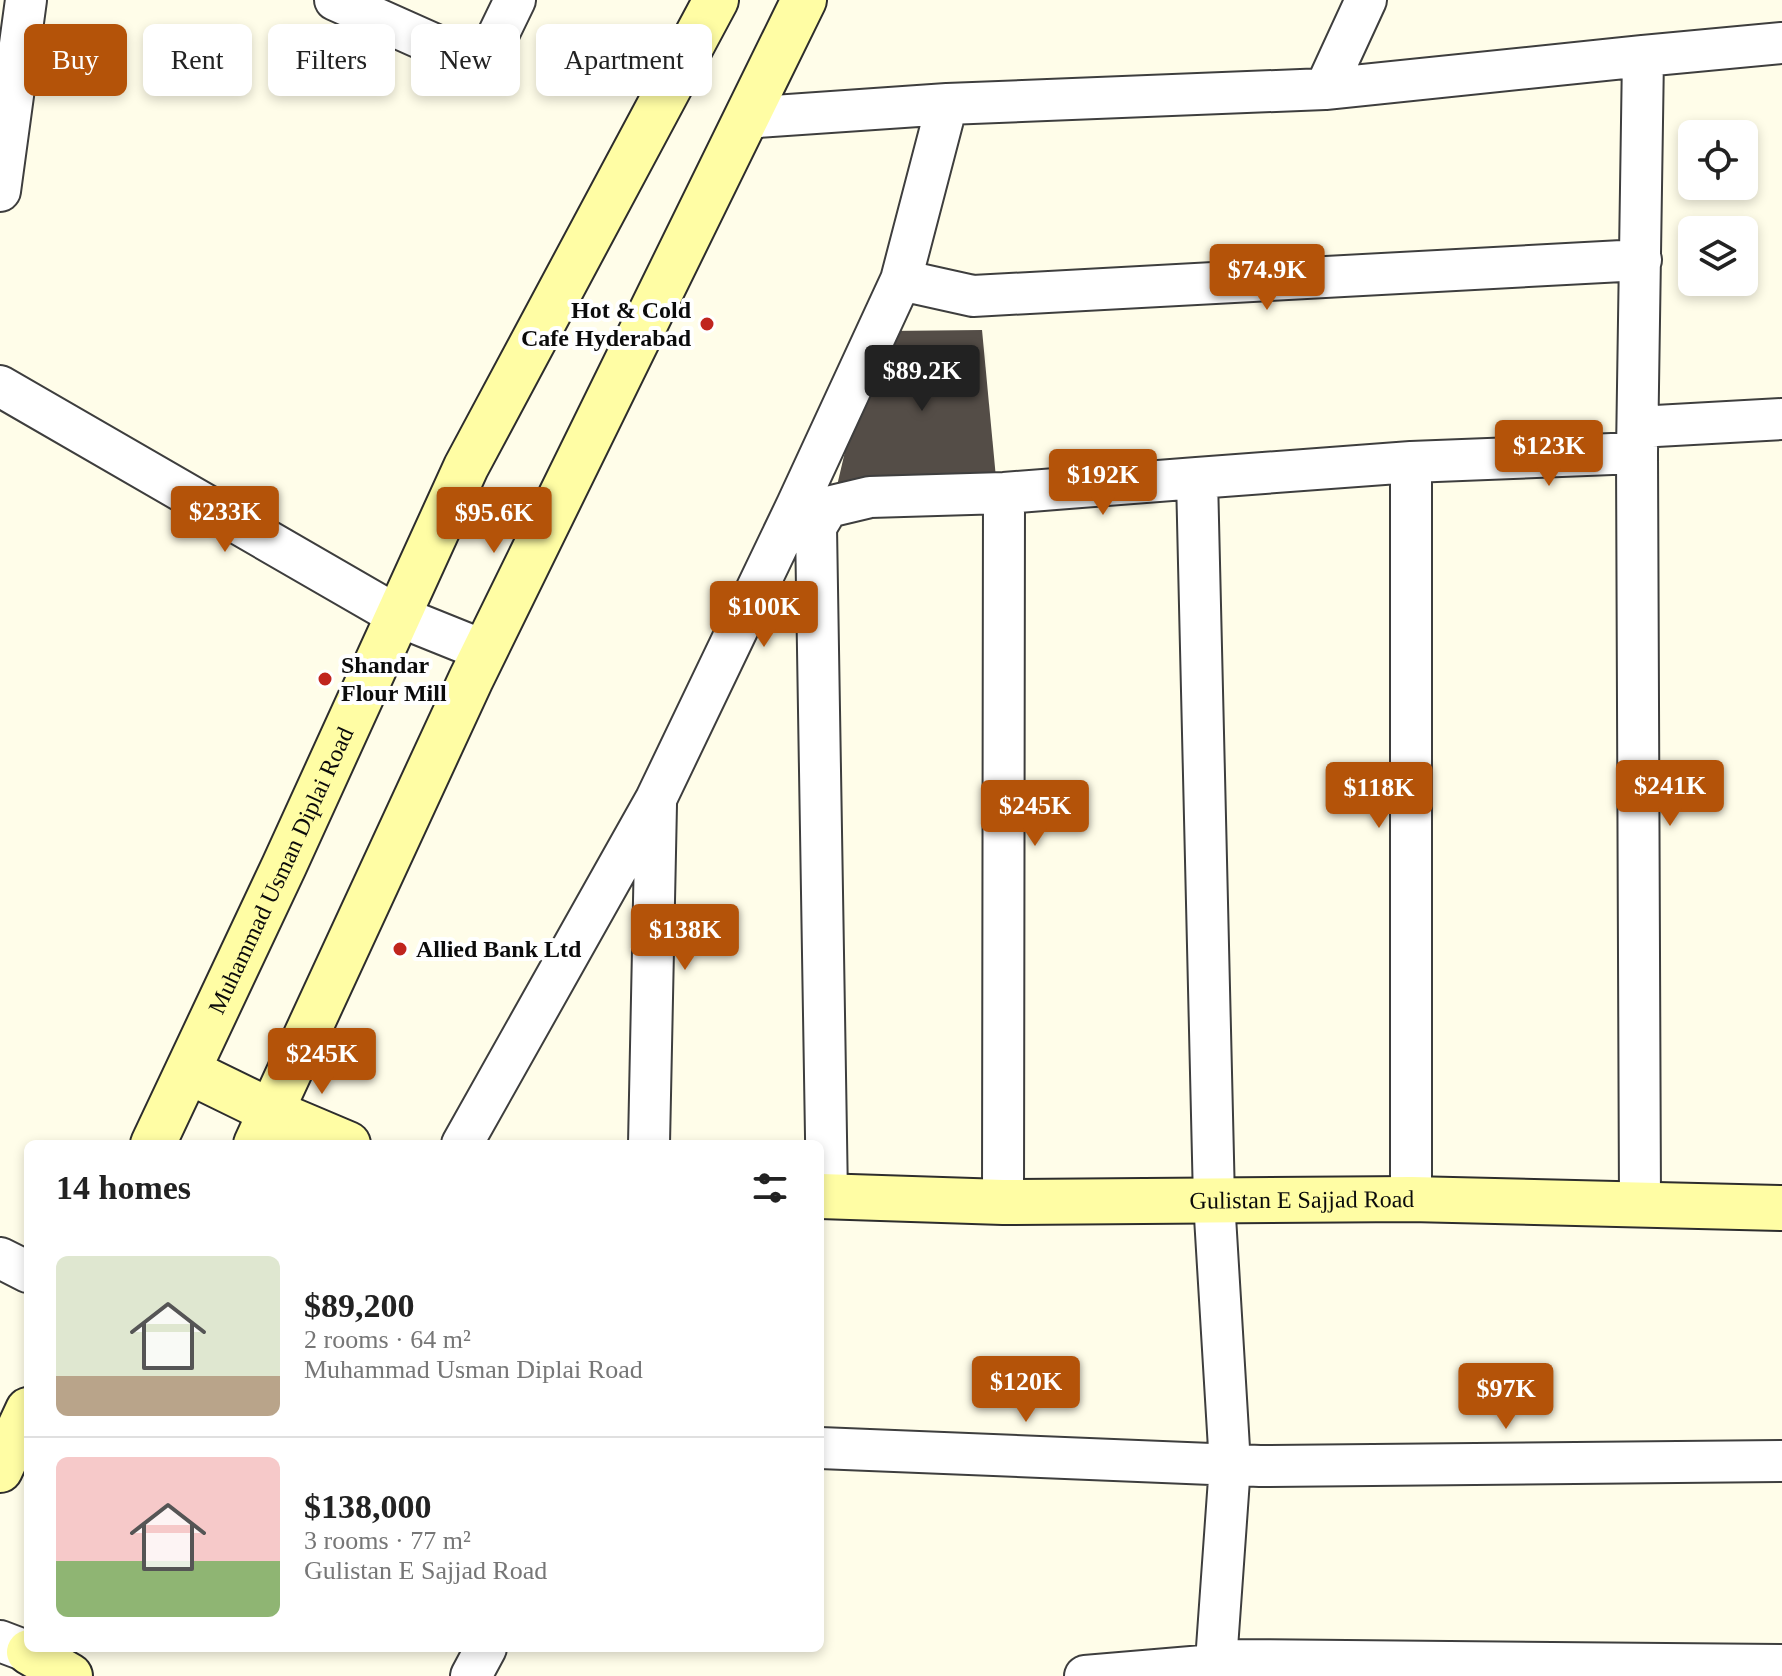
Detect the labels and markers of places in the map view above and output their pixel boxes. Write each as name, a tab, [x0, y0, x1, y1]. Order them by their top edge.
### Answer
pin: $74.9K	[1202, 244, 1332, 312]
place label: Hot & Cold Cafe Hyderabad	[521, 297, 692, 351]
marker: Hot & Cold Cafe Hyderabad	[698, 315, 716, 333]
pin: $89.2K	[857, 345, 987, 413]
pin: $123K	[1493, 420, 1605, 488]
pin: $192K	[1047, 449, 1159, 517]
pin: $233K	[169, 486, 281, 554]
pin: $95.6K	[429, 487, 559, 555]
pin: $100K	[708, 581, 820, 649]
place label: Shandar Flour Mill	[341, 652, 447, 706]
marker: Shandar Flour Mill	[316, 670, 334, 688]
pin: $241K	[1614, 760, 1726, 828]
pin: $118K	[1323, 762, 1435, 830]
pin: $245K	[979, 780, 1091, 848]
pin: $138K	[629, 904, 741, 972]
place label: Allied Bank Ltd	[416, 936, 582, 962]
marker: Allied Bank Ltd	[391, 940, 409, 958]
pin: $245K	[266, 1028, 378, 1096]
pin: $120K	[970, 1356, 1082, 1424]
pin: $97K	[1459, 1363, 1553, 1431]

